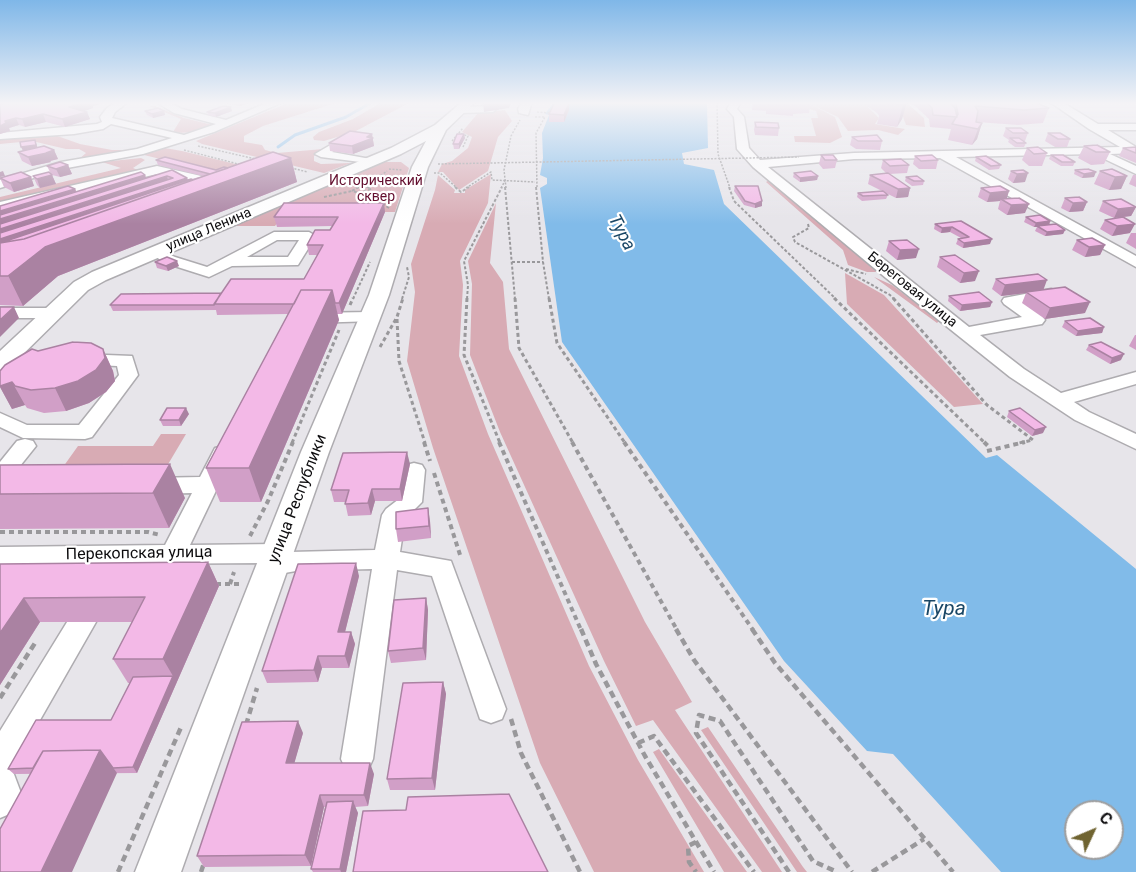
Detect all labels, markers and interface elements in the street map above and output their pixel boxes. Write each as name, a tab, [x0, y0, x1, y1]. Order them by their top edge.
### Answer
park label: Исторический сквер	[329, 173, 423, 206]
street label: улица Ленина	[164, 204, 254, 256]
water label: Тура	[603, 211, 639, 255]
street label: Береговая улица	[864, 249, 960, 331]
street label: улица Республики	[265, 432, 331, 566]
street label: Перекопская улица	[66, 543, 212, 565]
water label: Тура	[922, 597, 966, 623]
north arrow	[1064, 800, 1124, 860]
text: С	[1095, 808, 1116, 829]

